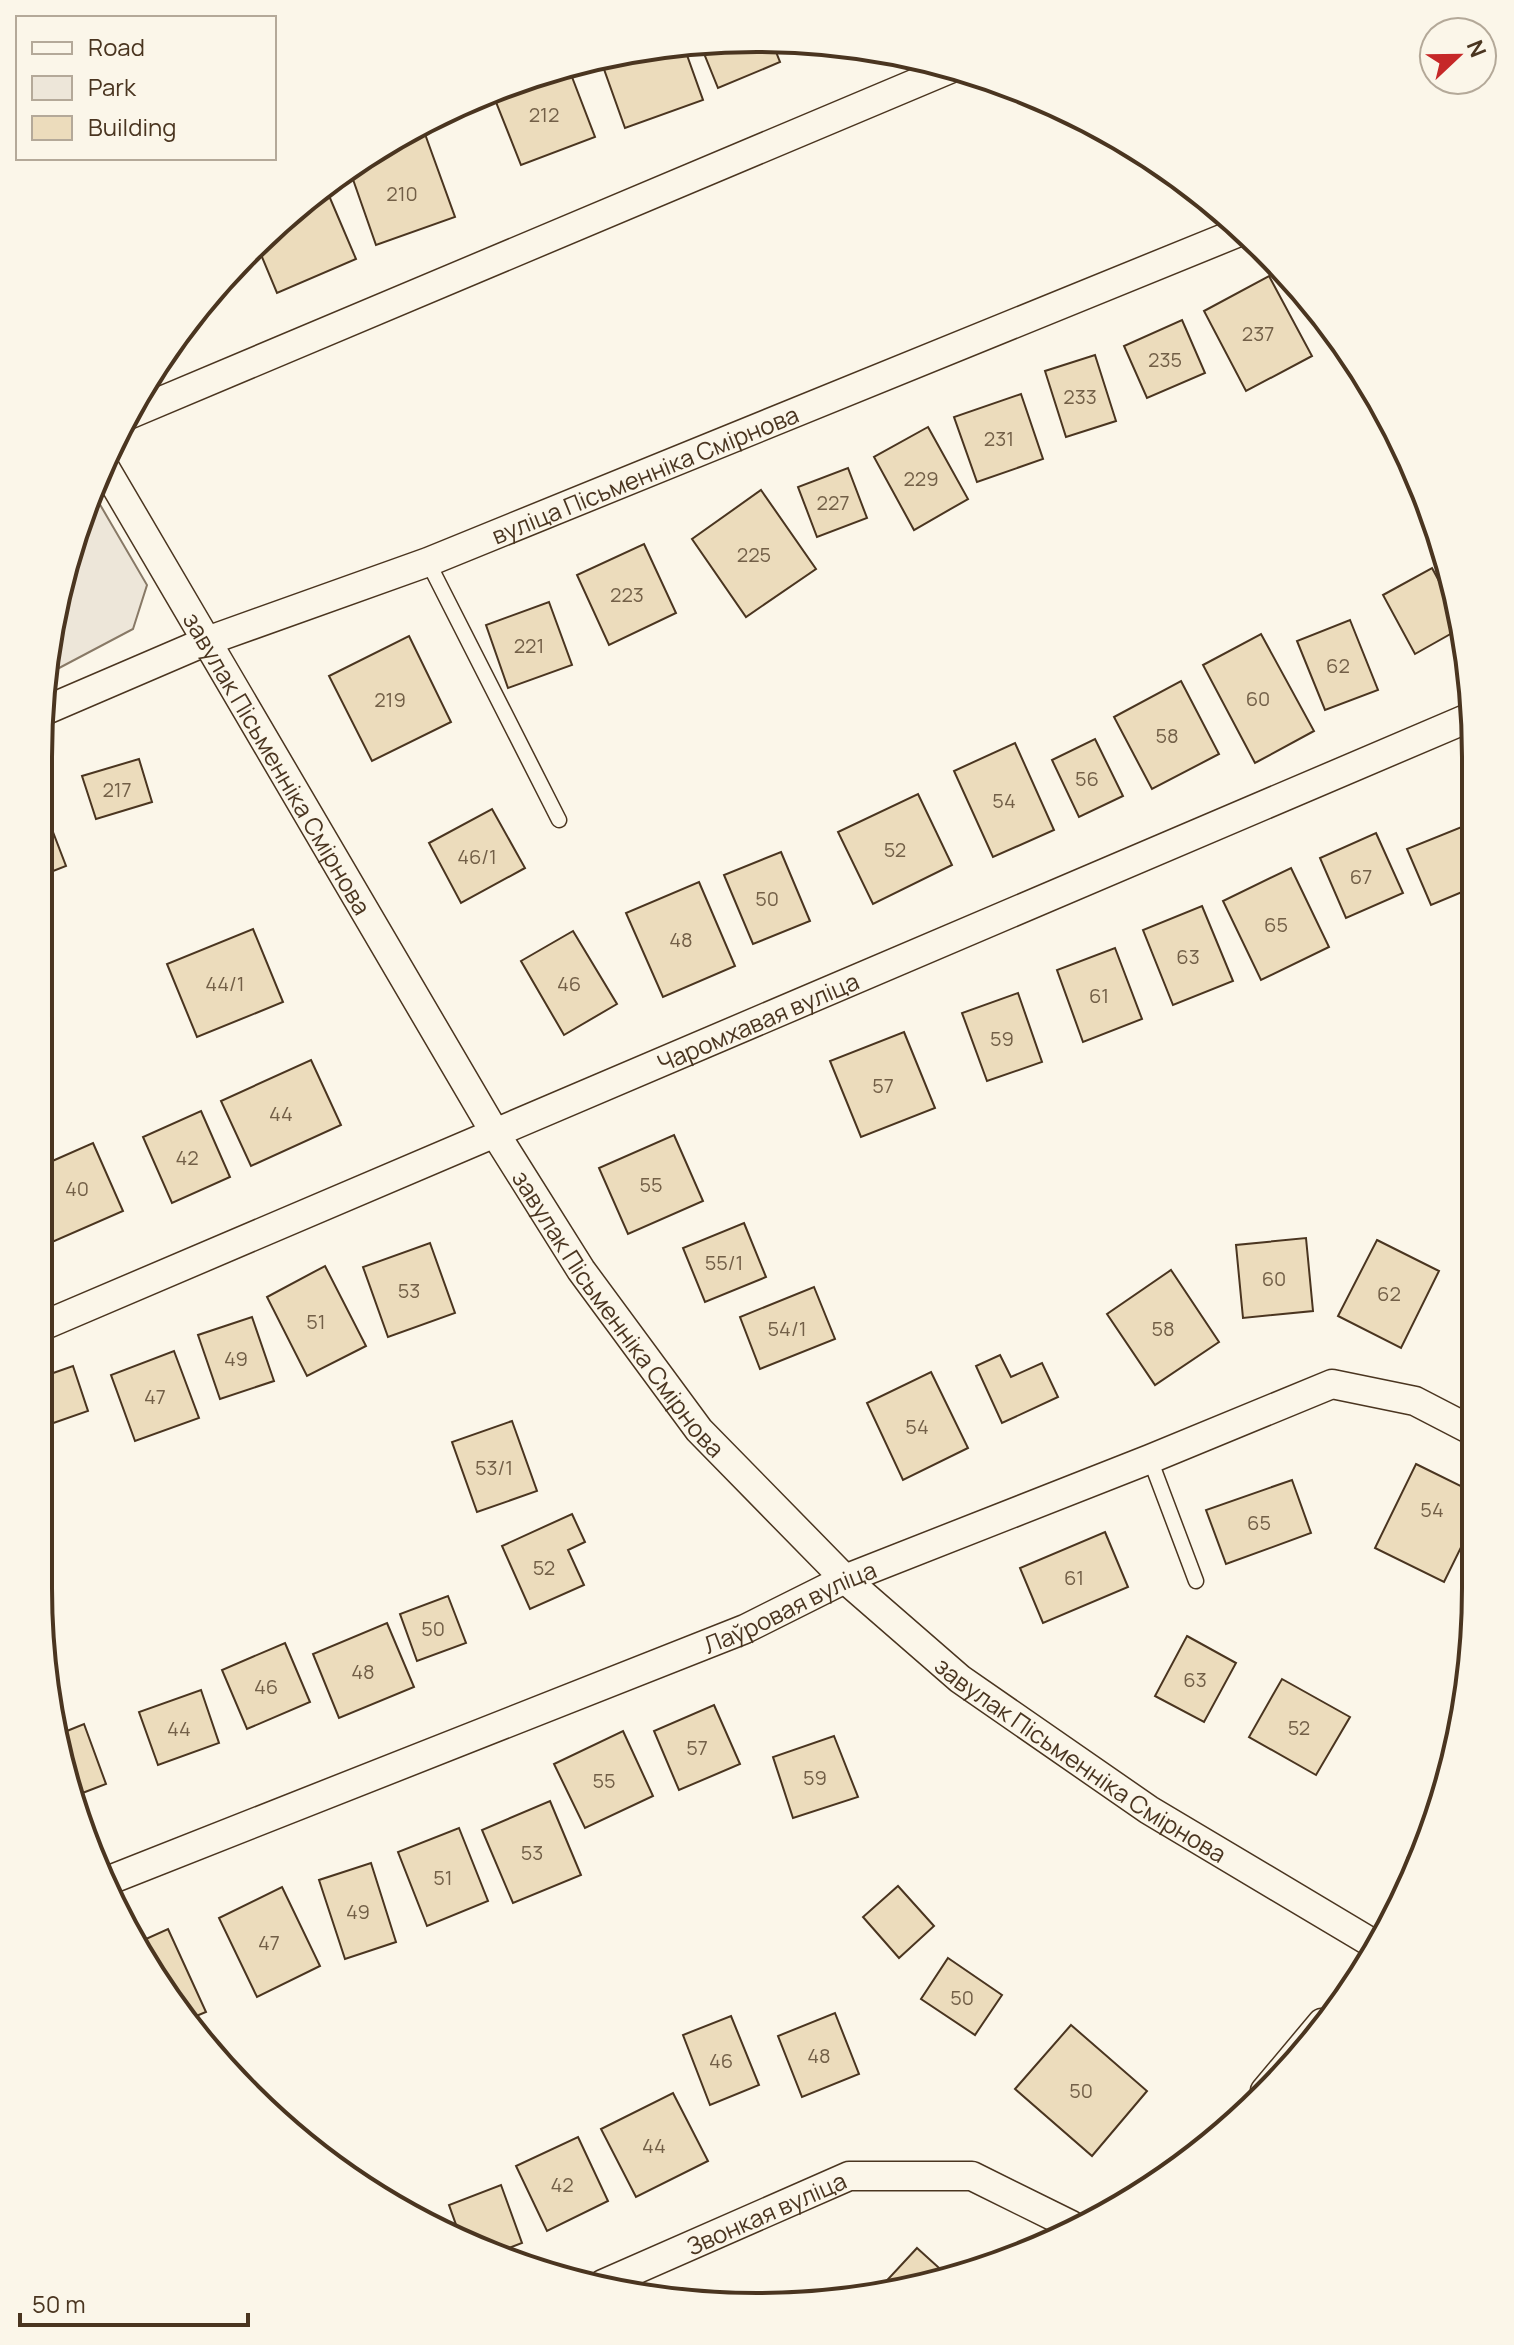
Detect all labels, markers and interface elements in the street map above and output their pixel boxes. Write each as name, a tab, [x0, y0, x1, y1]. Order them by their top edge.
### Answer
legend	[16, 16, 276, 160]
north arrow	[1418, 16, 1498, 96]
text: Road	[88, 30, 145, 63]
text: N	[1460, 36, 1493, 61]
text: Park	[88, 70, 137, 103]
house number: 212	[529, 101, 559, 128]
text: Building	[88, 110, 176, 143]
house number: 210	[386, 180, 418, 207]
house number: 237	[1242, 320, 1274, 347]
house number: 235	[1148, 346, 1182, 373]
house number: 233	[1063, 383, 1097, 410]
street label: вуліца Пісьменніка Смірнова	[486, 397, 803, 551]
house number: 231	[984, 425, 1014, 452]
house number: 229	[903, 465, 939, 492]
house number: 227	[817, 489, 849, 516]
house number: 225	[737, 541, 771, 568]
house number: 223	[610, 581, 644, 608]
street label: завулак Пісьменніка Смірнова	[176, 605, 380, 920]
house number: 221	[514, 632, 544, 659]
house number: 62	[1326, 652, 1350, 679]
house number: 60	[1246, 685, 1270, 712]
house number: 219	[374, 686, 406, 713]
house number: 58	[1155, 722, 1179, 749]
house number: 56	[1075, 765, 1099, 792]
house number: 217	[102, 776, 132, 803]
house number: 54	[992, 787, 1016, 814]
house number: 52	[884, 836, 906, 863]
house number: 46/1	[457, 843, 497, 870]
house number: 67	[1350, 863, 1372, 890]
house number: 50	[755, 885, 779, 912]
house number: 65	[1264, 911, 1288, 938]
house number: 48	[669, 926, 693, 953]
house number: 63	[1176, 943, 1200, 970]
street label: Чаромхавая вуліца	[652, 963, 863, 1079]
house number: 44/1	[205, 970, 245, 997]
house number: 46	[557, 970, 581, 997]
house number: 61	[1089, 982, 1109, 1009]
house number: 59	[990, 1025, 1014, 1052]
house number: 57	[872, 1072, 894, 1099]
house number: 44	[269, 1100, 293, 1127]
house number: 42	[175, 1144, 199, 1171]
street label: завулак Пісьменніка Смірнова	[505, 1163, 733, 1464]
house number: 55	[639, 1171, 663, 1198]
house number: 40	[65, 1175, 89, 1202]
house number: 55/1	[705, 1249, 743, 1276]
house number: 60	[1262, 1265, 1286, 1292]
house number: 53	[398, 1277, 420, 1304]
house number: 62	[1377, 1280, 1401, 1307]
house number: 51	[306, 1308, 326, 1335]
house number: 54/1	[768, 1315, 806, 1342]
house number: 58	[1151, 1315, 1175, 1342]
house number: 49	[224, 1345, 248, 1372]
house number: 47	[144, 1383, 166, 1410]
house number: 54	[905, 1413, 929, 1440]
house number: 53/1	[475, 1454, 513, 1481]
house number: 54	[1420, 1496, 1444, 1523]
house number: 65	[1247, 1509, 1271, 1536]
street label: Лаўровая вуліца	[698, 1552, 881, 1660]
house number: 52	[533, 1554, 555, 1581]
house number: 61	[1064, 1564, 1084, 1591]
house number: 50	[421, 1615, 445, 1642]
street label: завулак Пісьменніка Смірнова	[928, 1648, 1233, 1869]
house number: 48	[351, 1658, 375, 1685]
house number: 63	[1183, 1666, 1207, 1693]
house number: 46	[254, 1673, 278, 1700]
house number: 52	[1288, 1714, 1310, 1741]
house number: 44	[167, 1715, 191, 1742]
house number: 57	[686, 1734, 708, 1761]
house number: 59	[803, 1764, 827, 1791]
house number: 55	[592, 1767, 616, 1794]
house number: 53	[521, 1839, 543, 1866]
house number: 51	[433, 1864, 453, 1891]
house number: 49	[346, 1898, 370, 1925]
house number: 47	[258, 1929, 280, 1956]
house number: 50	[950, 1984, 974, 2011]
house number: 48	[807, 2042, 831, 2069]
house number: 46	[709, 2047, 733, 2074]
house number: 50	[1069, 2077, 1093, 2104]
house number: 44	[642, 2132, 666, 2159]
street label: Звонкая вуліца	[681, 2163, 851, 2262]
house number: 42	[550, 2171, 574, 2198]
scale bar	[20, 2277, 248, 2327]
text: 50 m	[32, 2287, 86, 2320]

